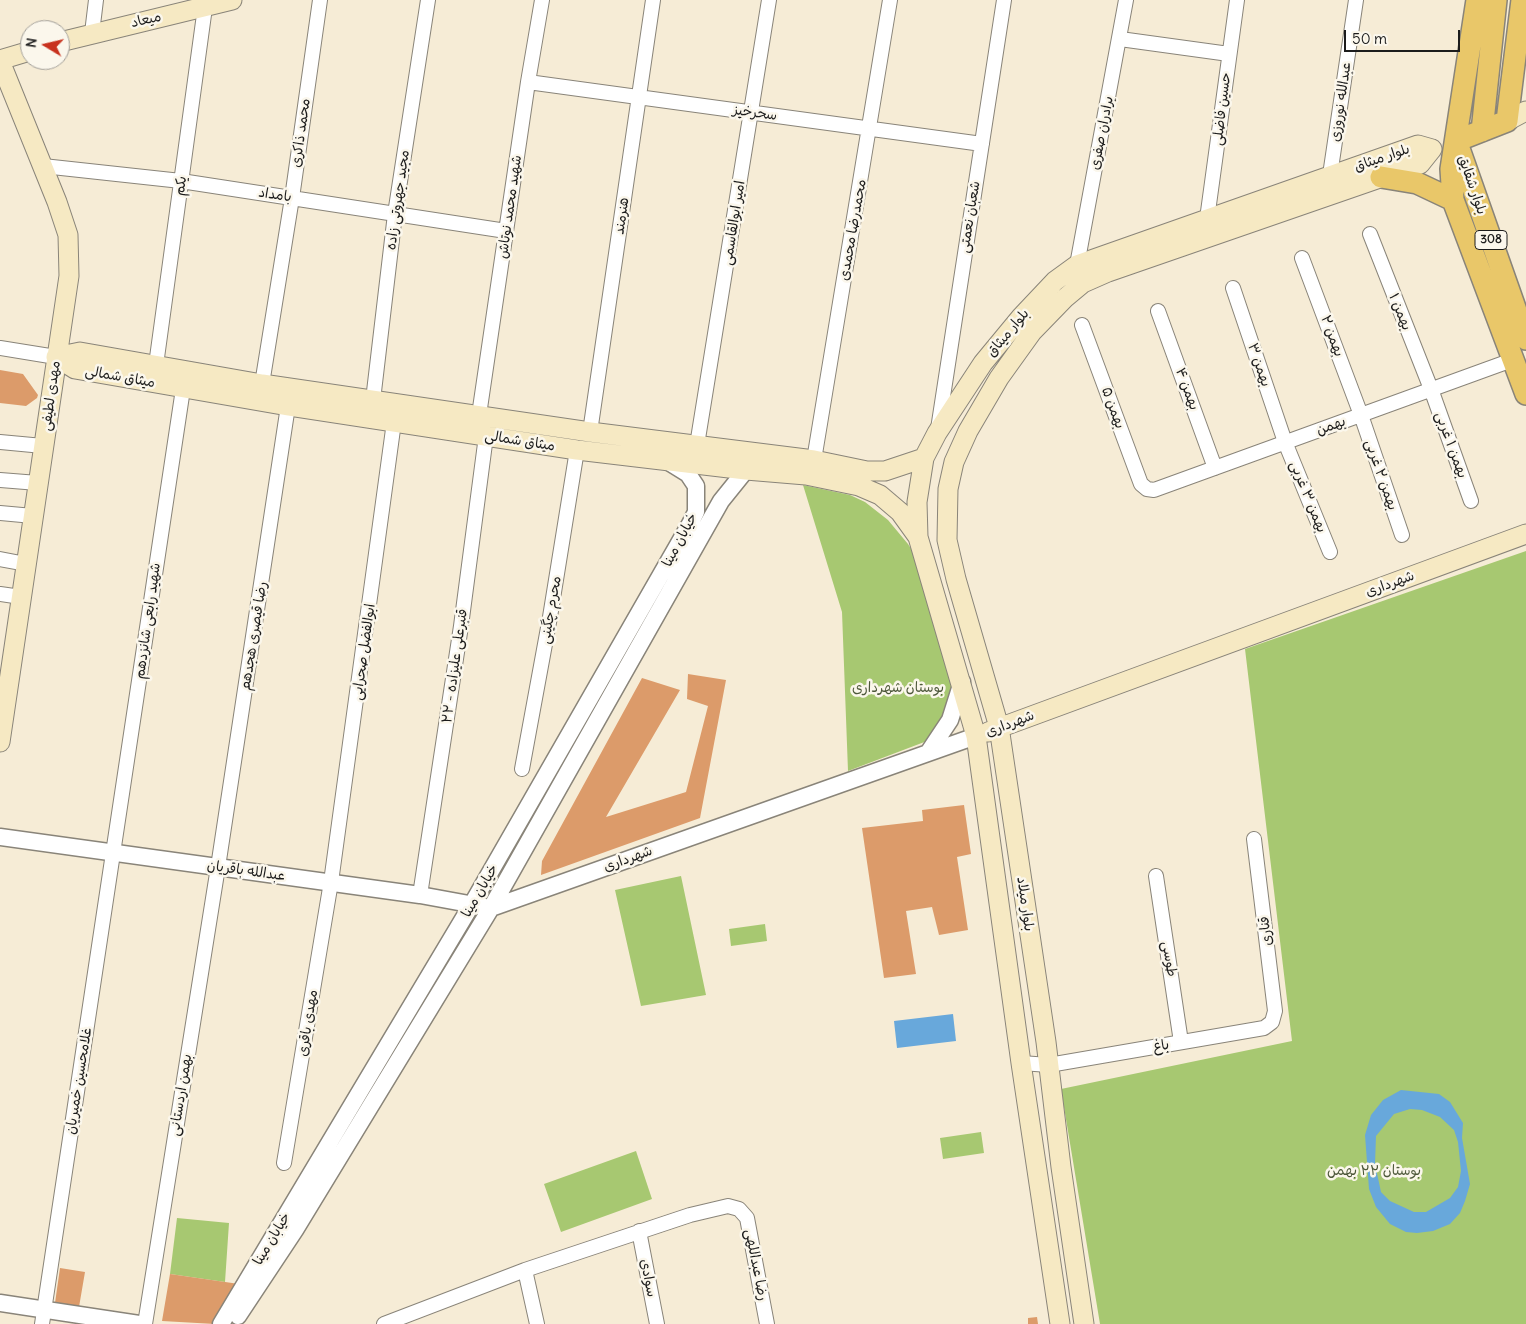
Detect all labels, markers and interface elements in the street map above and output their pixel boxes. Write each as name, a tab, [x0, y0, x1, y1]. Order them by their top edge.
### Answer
street label: میعاد	[129, 8, 163, 32]
north arrow	[20, 20, 70, 70]
scale bar	[1346, 20, 1462, 52]
text: 50 m	[1352, 29, 1387, 48]
text: N	[22, 37, 41, 49]
street label: عبدالله نوروزی	[1327, 61, 1355, 143]
street label: حسین فاضلی	[1209, 71, 1235, 147]
street label: برادران صفری	[1087, 95, 1117, 171]
street label: محمد ذاکری	[288, 97, 314, 169]
street label: سحرخیز	[732, 102, 778, 124]
street label: بلوار میثاق	[1352, 141, 1412, 175]
street label: مجید جهروتی زاده	[383, 149, 413, 251]
street label: بلوار شقایق	[1454, 153, 1490, 217]
street label: شهید محمد نوتاش	[494, 154, 526, 260]
street label: یکم	[171, 175, 191, 197]
street label: محمدرضا محمدی	[836, 178, 870, 282]
street label: امیر ابوالقاسمی	[719, 180, 749, 266]
street label: شعبان نعمتی	[956, 180, 984, 254]
street label: بامداد	[257, 184, 293, 206]
street label: هنرمند	[611, 196, 633, 236]
road number: 308	[1475, 230, 1507, 250]
street label: بهمن ۱	[1385, 291, 1415, 333]
street label: بلوار میثاق	[983, 306, 1033, 360]
street label: بهمن ۲	[1317, 313, 1347, 359]
street label: بهمن ۳	[1244, 341, 1274, 389]
street label: مهدی لطیفی	[38, 360, 64, 432]
street label: میثاق شمالی	[84, 363, 156, 391]
street label: بهمن ۴	[1172, 365, 1202, 413]
street label: بهمن ۵	[1098, 385, 1128, 431]
street label: بهمن ۱ غربی	[1431, 410, 1471, 480]
street label: بهمن	[1314, 413, 1348, 439]
street label: میثاق شمالی	[484, 427, 556, 455]
street label: بهمن ۲ غربی	[1361, 437, 1401, 513]
street label: بهمن ۳ غربی	[1286, 459, 1330, 535]
street label: خیابان مینا	[659, 510, 701, 570]
street label: شهید رابعی شانزدهم	[132, 562, 164, 680]
street label: شهرداری	[1363, 567, 1417, 601]
street label: محرم چگینی	[537, 575, 565, 645]
street label: رضا قیصری هجدهم	[237, 580, 271, 692]
street label: ابوالفضل صحرایی	[349, 603, 379, 701]
street label: قنبرعلی علیزاده - ۲۲	[439, 608, 471, 724]
park label: بوستان شهرداری	[852, 680, 944, 696]
street label: شهرداری	[983, 707, 1037, 741]
street label: شهرداری	[601, 842, 655, 876]
street label: عبدالله باقریان	[206, 857, 286, 885]
street label: خیابان مینا	[458, 861, 502, 921]
street label: بلوار میلاد	[1013, 876, 1037, 932]
street label: قناری	[1256, 915, 1276, 947]
street label: طوسی	[1158, 940, 1180, 978]
street label: مهدی باقری	[294, 988, 322, 1058]
street label: غلامحسین خمیریان	[62, 1026, 96, 1136]
street label: باغ	[1152, 1036, 1170, 1056]
street label: بهمن اردستانی	[166, 1053, 196, 1137]
park label: بوستان ۲۲ بهمن	[1327, 1163, 1421, 1179]
street label: خیابان مینا	[250, 1210, 294, 1268]
street label: رضا عبداللهی	[741, 1228, 771, 1302]
street label: سوادی	[636, 1258, 660, 1298]

